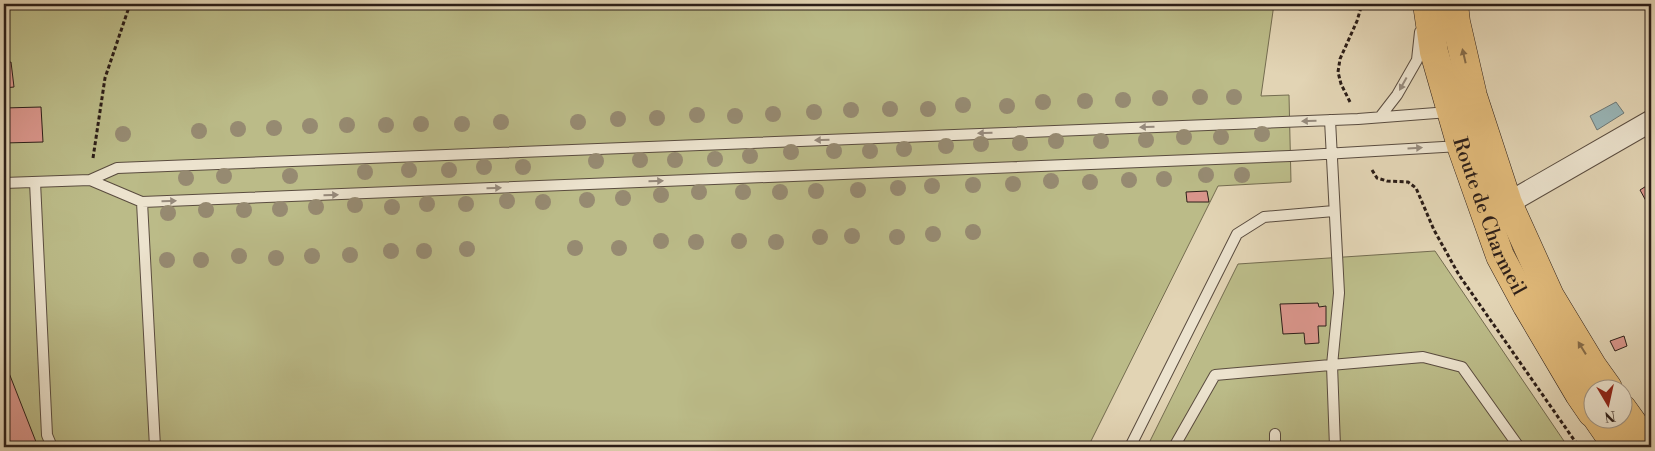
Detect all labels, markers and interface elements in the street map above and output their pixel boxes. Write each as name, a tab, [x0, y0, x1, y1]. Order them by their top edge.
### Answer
one-way arrow	[1460, 49, 1468, 64]
one-way arrow	[1399, 77, 1408, 90]
one-way arrow	[1301, 117, 1317, 125]
one-way arrow	[1139, 123, 1155, 131]
one-way arrow	[976, 130, 992, 138]
street label: Route de Charmeil	[1447, 135, 1531, 300]
one-way arrow	[814, 136, 830, 144]
one-way arrow	[1407, 144, 1423, 152]
one-way arrow	[648, 177, 664, 185]
one-way arrow	[486, 184, 502, 192]
one-way arrow	[324, 190, 340, 198]
one-way arrow	[161, 197, 177, 205]
one-way arrow	[1577, 341, 1586, 354]
north arrow	[1582, 378, 1632, 428]
text: N	[1603, 406, 1617, 426]

